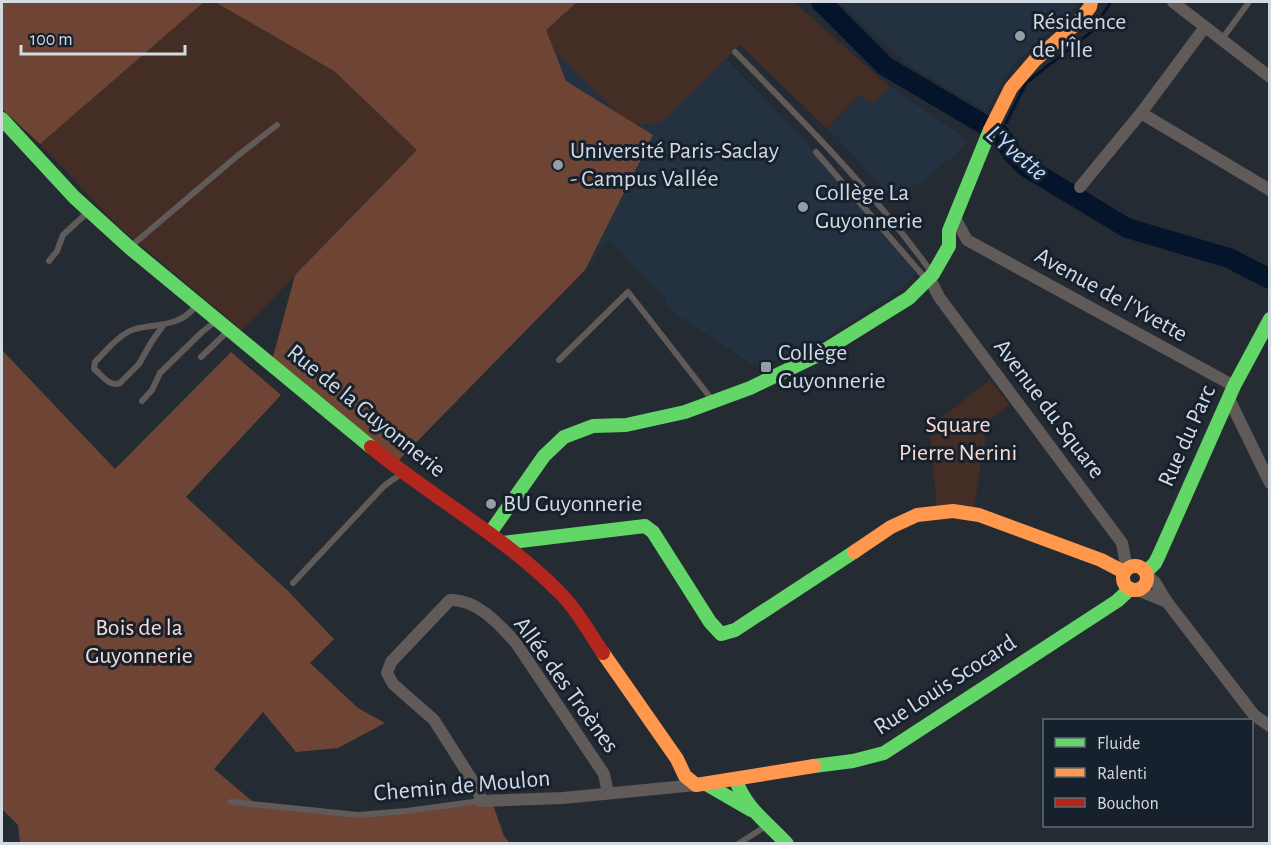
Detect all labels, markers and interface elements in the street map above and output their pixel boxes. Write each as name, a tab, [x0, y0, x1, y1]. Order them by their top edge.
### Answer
place label: Résidence de l'Île	[1032, 10, 1126, 62]
scale bar	[21, 18, 184, 56]
marker: Résidence de l'Île	[1013, 29, 1027, 43]
text: 100 m	[30, 31, 73, 49]
water label: L'Yvette	[981, 120, 1053, 186]
place label: Université Paris-Saclay - Campus Vallée	[570, 139, 779, 191]
marker: Université Paris-Saclay - Campus Vallée	[551, 158, 565, 172]
place label: Collège La Guyonnerie	[815, 181, 923, 233]
marker: Collège La Guyonnerie	[796, 200, 810, 214]
street label: Avenue de l'Yvette	[1031, 243, 1191, 347]
street label: Avenue du Square	[989, 335, 1109, 483]
street label: Rue de la Guyonnerie	[282, 340, 450, 482]
place label: Collège Guyonnerie	[778, 341, 886, 393]
marker: Collège Guyonnerie	[759, 360, 773, 374]
street label: Rue du Parc	[1154, 382, 1220, 490]
park label: Square Pierre Nerini	[899, 413, 1017, 465]
place label: BU Guyonnerie	[503, 492, 642, 516]
marker: BU Guyonnerie	[484, 497, 498, 511]
street label: Allée des Troènes	[509, 613, 623, 757]
park label: Bois de la Guyonnerie	[85, 616, 193, 668]
street label: Rue Louis Scocard	[870, 630, 1020, 740]
legend	[1043, 719, 1253, 827]
text: Fluide	[1097, 735, 1140, 753]
text: Ralenti	[1097, 765, 1147, 783]
street label: Chemin de Moulon	[373, 766, 551, 806]
text: Bouchon	[1097, 795, 1159, 813]

